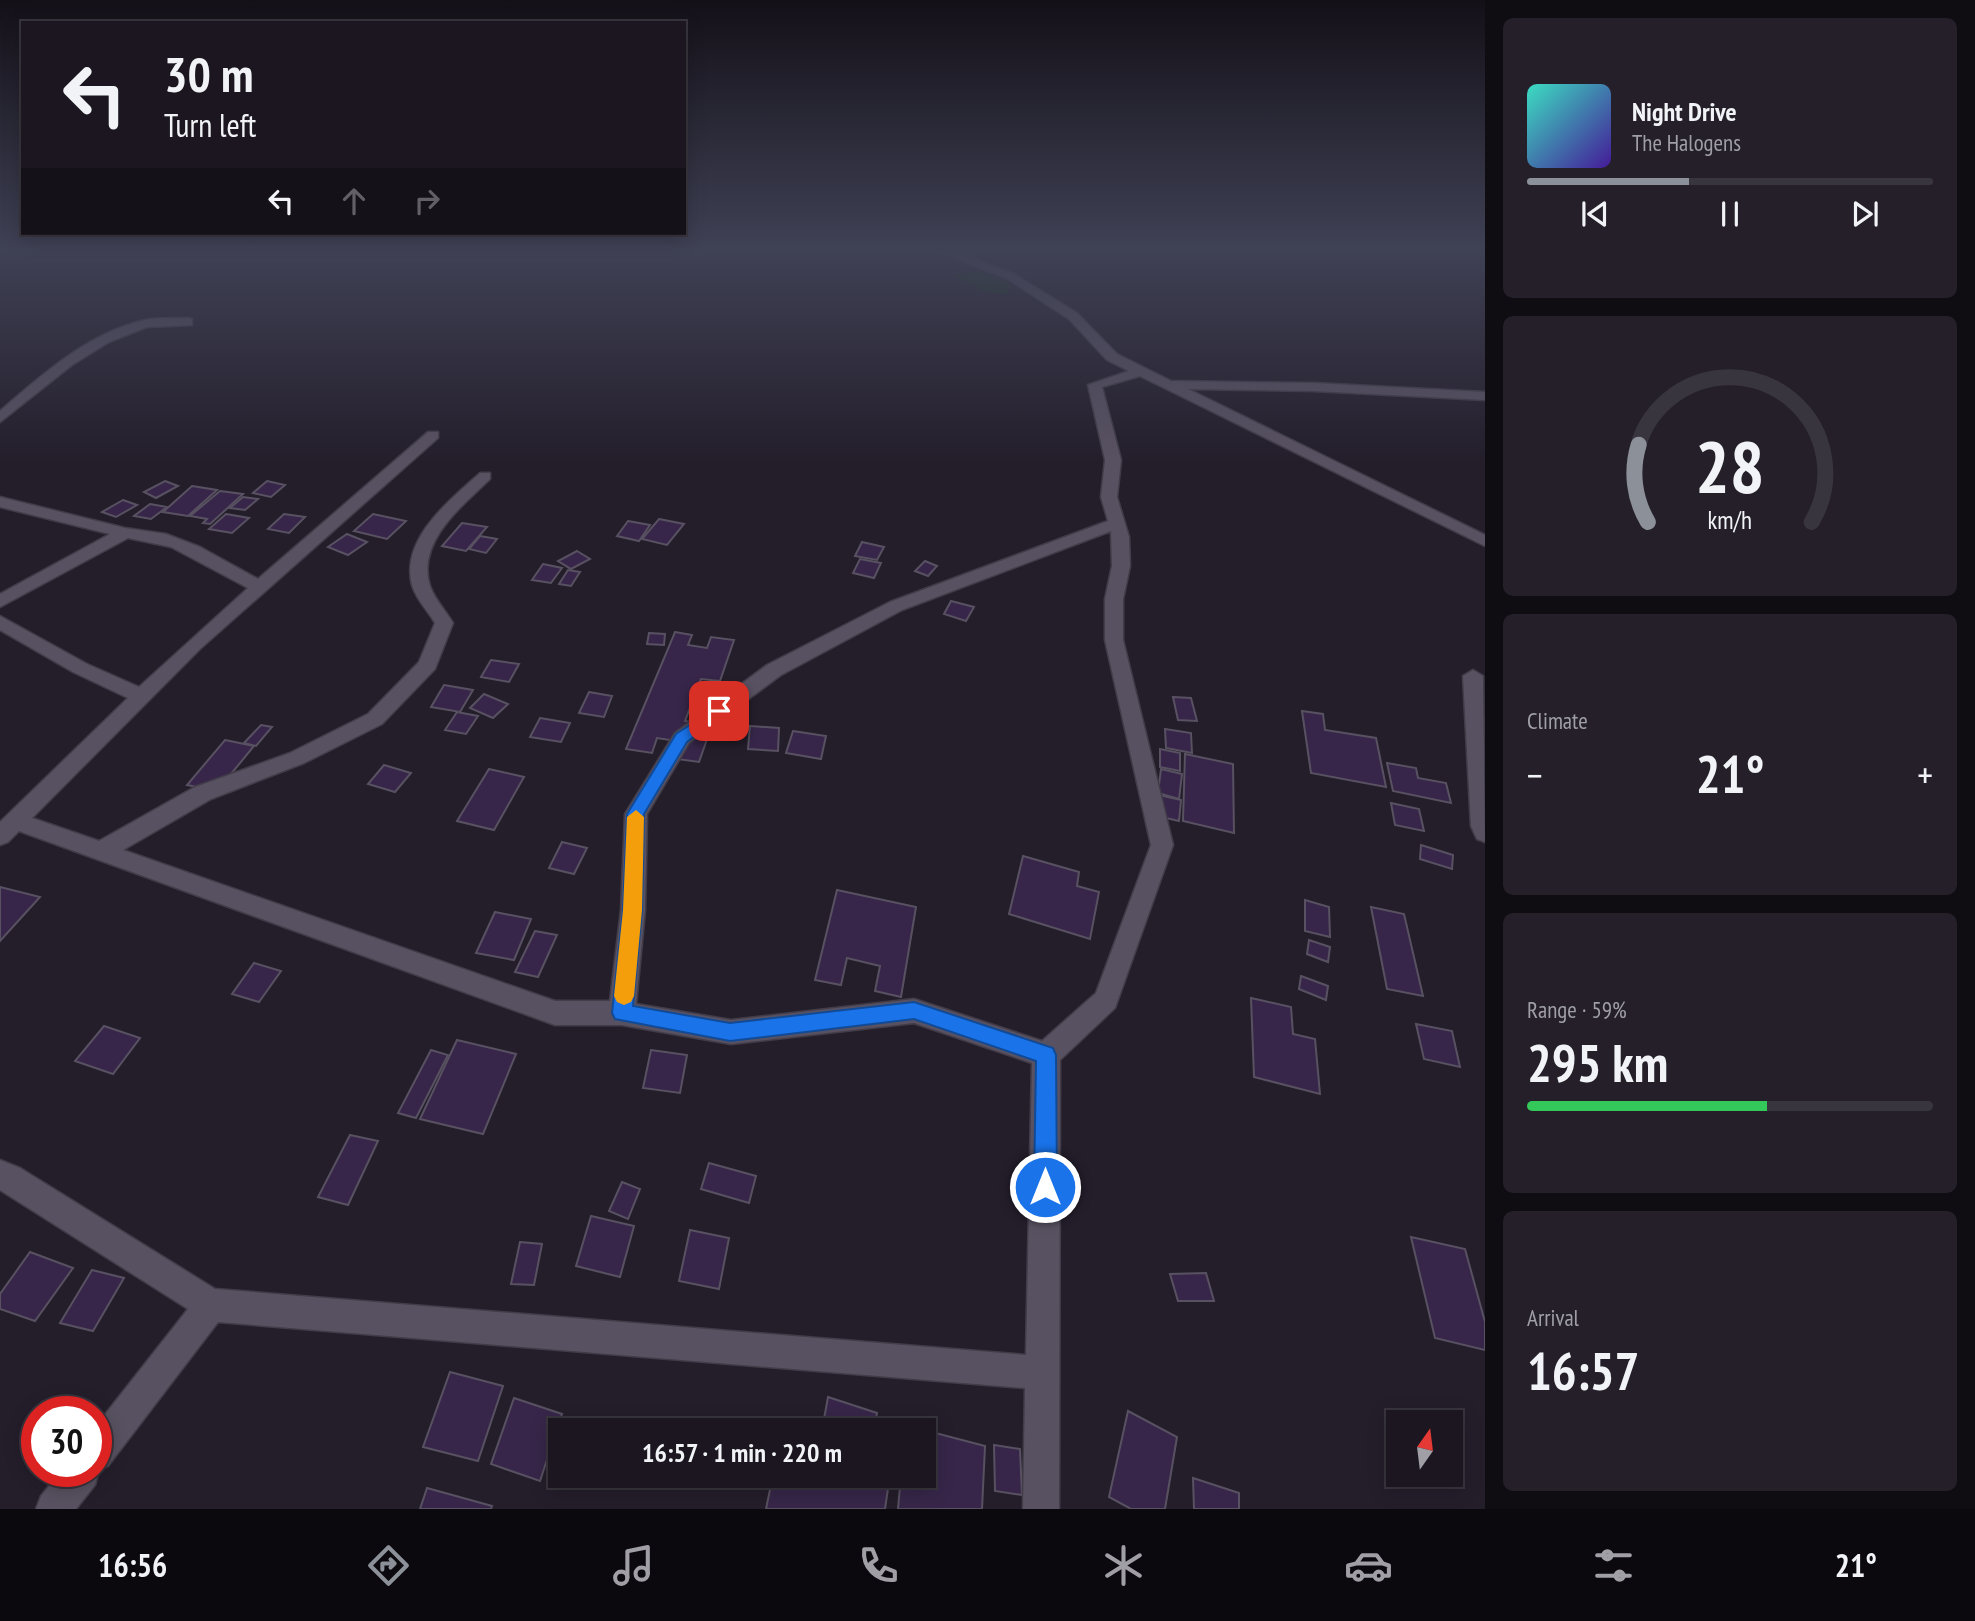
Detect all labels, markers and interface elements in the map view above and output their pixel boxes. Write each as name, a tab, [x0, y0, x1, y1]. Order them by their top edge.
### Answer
text: 30 m	[164, 42, 253, 106]
icon: left	[49, 49, 140, 140]
text: Night Drive	[1632, 95, 1737, 128]
text: Turn left	[164, 104, 256, 146]
text: The Halogens	[1632, 128, 1741, 157]
icon: left	[262, 182, 300, 220]
icon: ahead	[335, 182, 373, 220]
icon: right	[408, 182, 446, 220]
icon: previous	[1576, 195, 1614, 233]
icon: pause	[1711, 195, 1749, 233]
icon: next	[1846, 195, 1884, 233]
text: 28	[1695, 419, 1765, 513]
text: km/h	[1708, 504, 1752, 536]
pin	[689, 681, 749, 741]
icon: arrive	[700, 692, 738, 730]
text: Climate	[1527, 706, 1588, 735]
text: 21°	[1696, 740, 1764, 807]
text: −	[1527, 750, 1543, 799]
text: +	[1917, 750, 1933, 799]
text: Range · 59%	[1527, 995, 1627, 1024]
text: 295 km	[1527, 1029, 1668, 1096]
position arrow	[1008, 1150, 1082, 1224]
text: Arrival	[1527, 1303, 1579, 1332]
text: 16:57	[1527, 1337, 1639, 1404]
speed limit sign: 30	[21, 1396, 112, 1487]
north arrow	[1386, 1410, 1463, 1488]
map controls	[1386, 1410, 1463, 1487]
text: 16:57 · 1 min · 220 m	[642, 1436, 842, 1469]
icon: directions	[364, 1541, 413, 1590]
icon: music	[609, 1541, 658, 1590]
icon: phone	[854, 1541, 903, 1590]
icon: climate	[1099, 1541, 1148, 1590]
icon: car	[1344, 1541, 1393, 1590]
icon: filters	[1589, 1541, 1638, 1590]
text: 16:56	[98, 1544, 167, 1586]
text: 21°	[1835, 1544, 1877, 1586]

